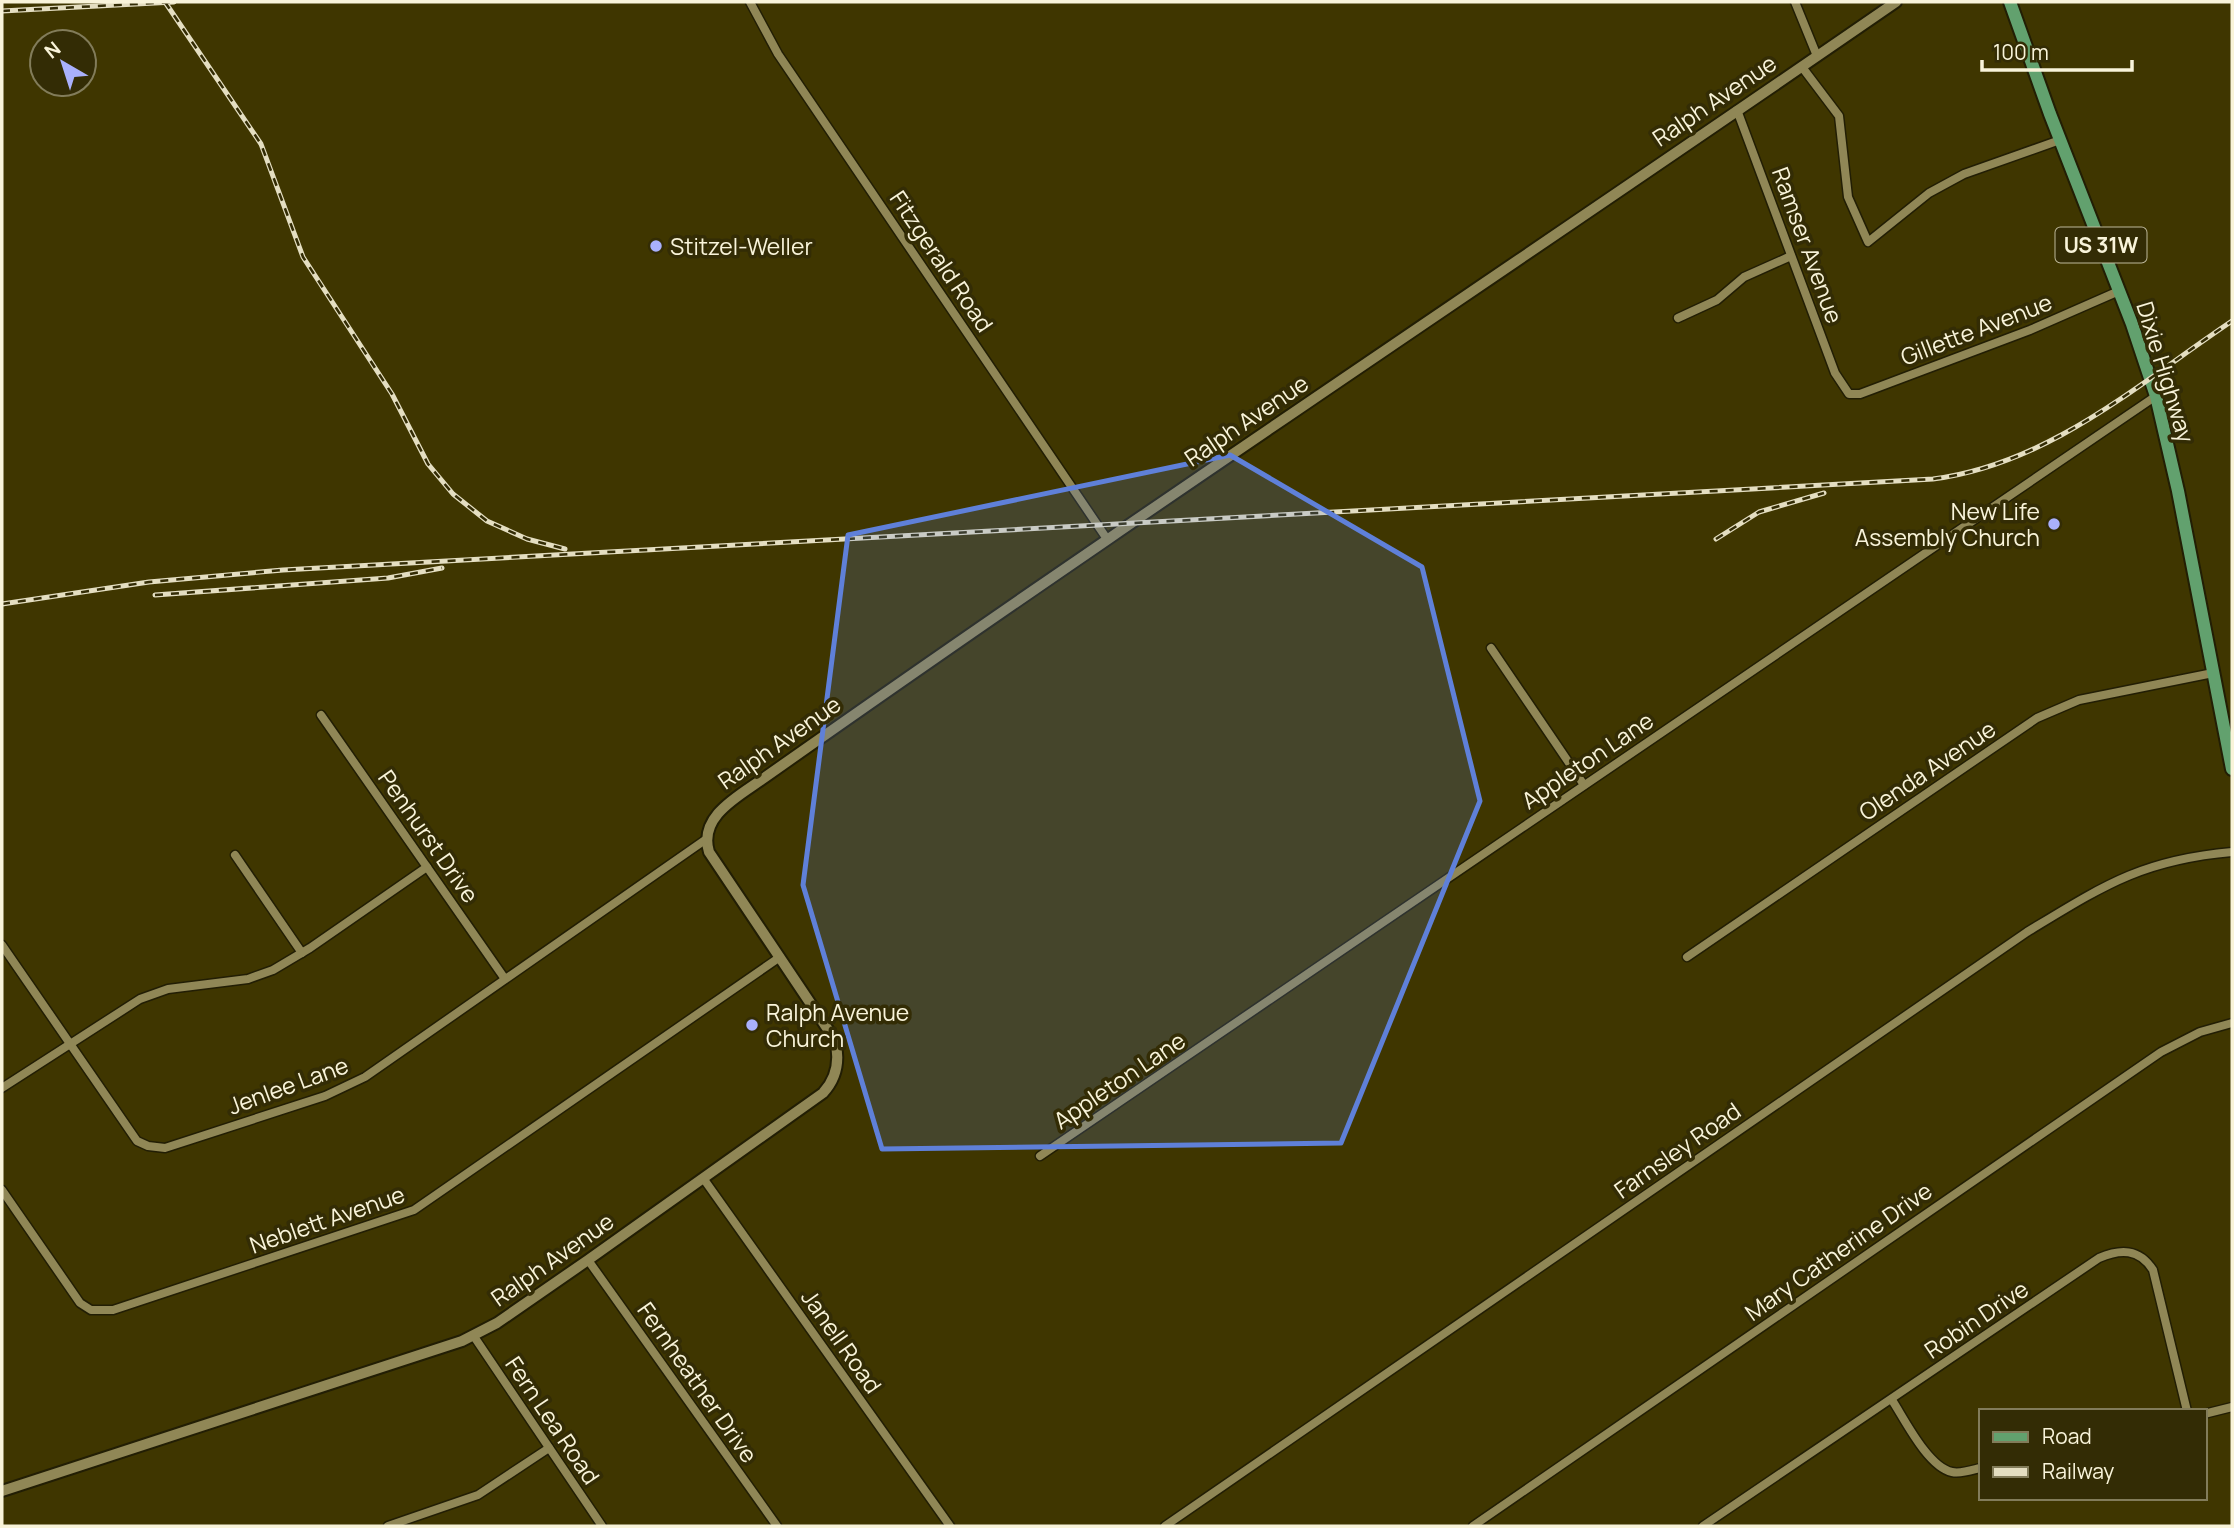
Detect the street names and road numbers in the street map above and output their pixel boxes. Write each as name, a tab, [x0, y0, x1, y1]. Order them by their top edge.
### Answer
street label: Ralph Avenue	[1646, 47, 1782, 153]
street label: Ramser Avenue	[1765, 163, 1851, 327]
street label: Fitzgerald Road	[883, 184, 1001, 338]
road number: US 31W	[2056, 228, 2146, 262]
street label: Gillette Avenue	[1896, 285, 2056, 373]
street label: Dixie Highway	[2129, 298, 2203, 446]
street label: Ralph Avenue	[1178, 367, 1314, 473]
street label: Ralph Avenue	[711, 688, 847, 796]
street label: Appleton Lane	[1515, 704, 1659, 816]
street label: Olenda Avenue	[1852, 712, 2002, 828]
street label: Penhurst Drive	[371, 763, 487, 909]
street label: Appleton Lane	[1047, 1024, 1191, 1136]
street label: Jenlee Lane	[223, 1048, 353, 1122]
street label: Farnsley Road	[1607, 1095, 1747, 1205]
street label: Mary Catherine Drive	[1738, 1174, 1938, 1328]
street label: Neblett Avenue	[245, 1177, 409, 1261]
street label: Ralph Avenue	[484, 1205, 620, 1313]
street label: Robin Drive	[1918, 1272, 2034, 1366]
street label: Janell Road	[794, 1283, 890, 1399]
street label: Fernheather Drive	[631, 1295, 765, 1469]
street label: Fern Lea Road	[498, 1350, 608, 1490]

